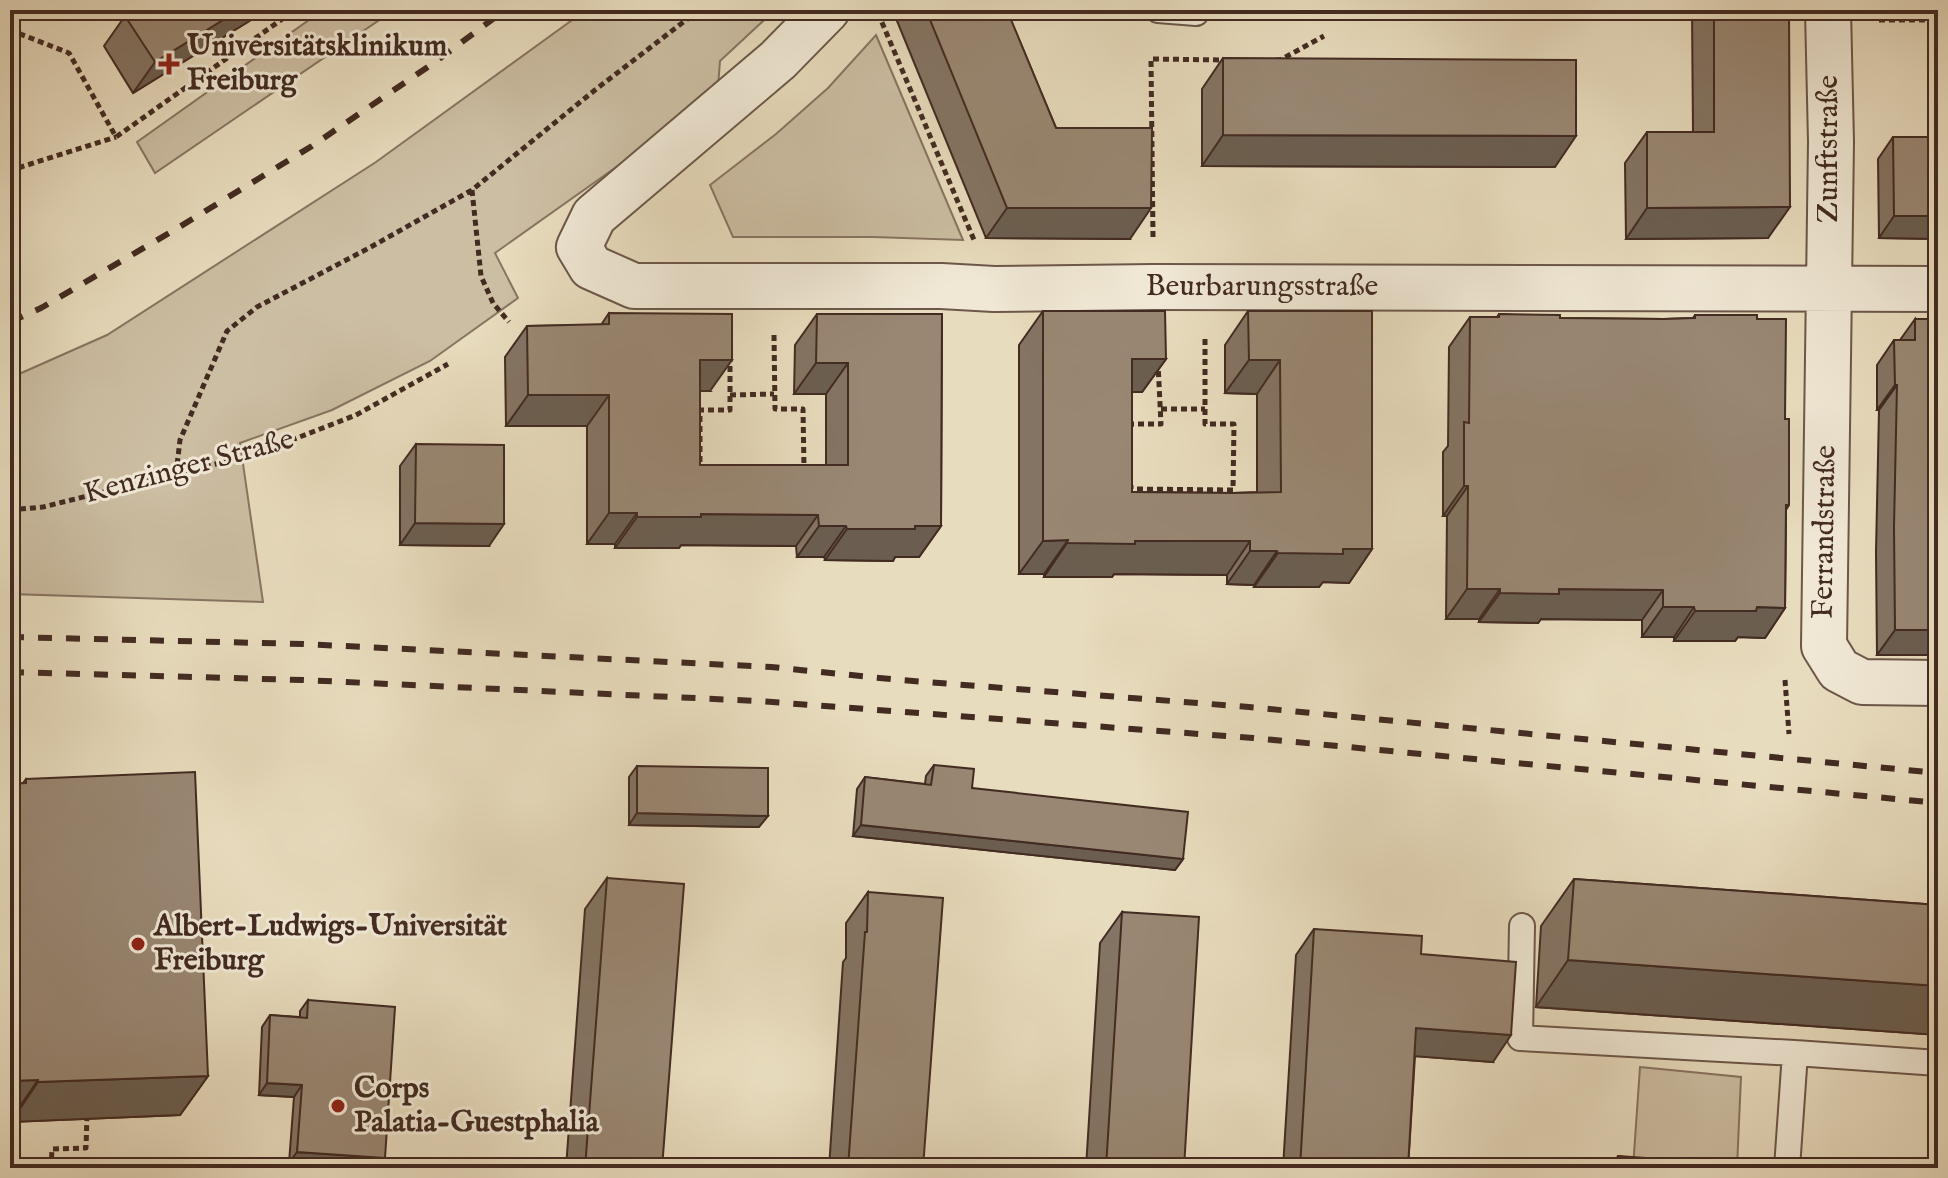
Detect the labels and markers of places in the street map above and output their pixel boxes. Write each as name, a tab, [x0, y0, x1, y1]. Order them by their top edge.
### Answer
place label: Universitätsklinikum Freiburg	[187, 28, 447, 100]
marker: Universitätsklinikum Freiburg	[158, 53, 180, 75]
place label: Albert-Ludwigs-Universität Freiburg	[153, 908, 508, 980]
marker: Albert-Ludwigs-Universität Freiburg	[129, 935, 147, 953]
place label: Corps Palatia-Guestphalia	[354, 1070, 600, 1142]
marker: Corps Palatia-Guestphalia	[329, 1097, 347, 1115]

